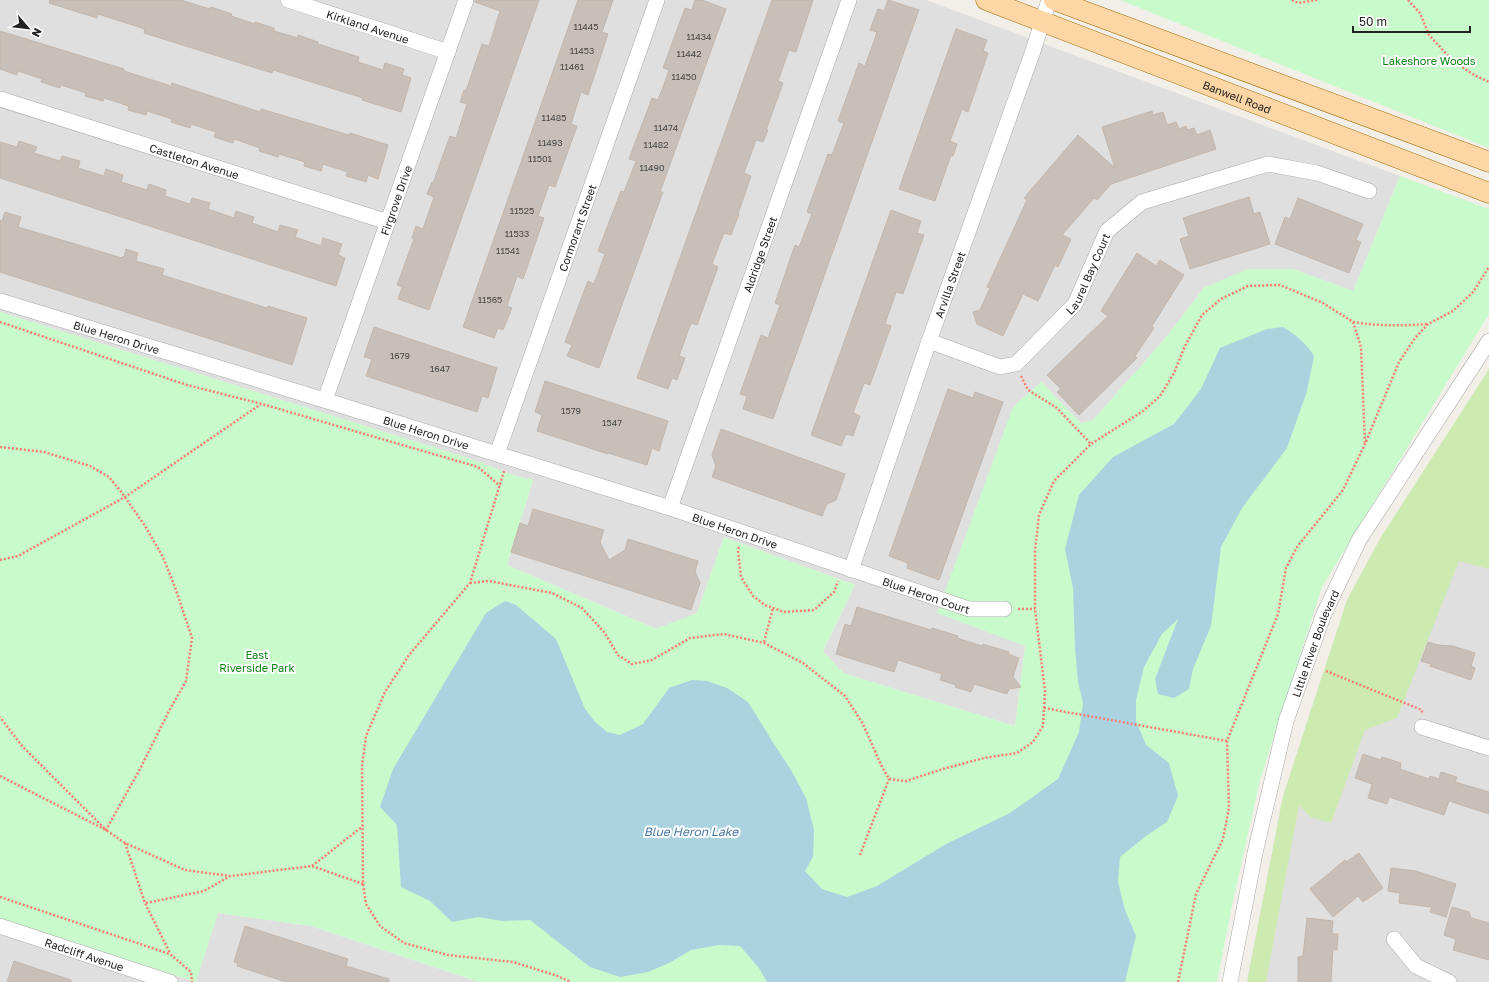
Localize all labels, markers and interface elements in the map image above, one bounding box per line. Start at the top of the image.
street label: Kirkland Avenue [325,6,411,45]
north arrow [8,8,48,48]
scale bar [1353,8,1470,34]
text: 50 m [1359,14,1387,29]
house number: 11445 [574,21,598,32]
text: N [30,26,45,40]
house number: 11434 [687,31,712,42]
house number: 11453 [570,45,594,56]
house number: 11442 [677,48,701,59]
park label: Lakeshore Woods [1382,54,1476,67]
house number: 11461 [560,61,585,72]
house number: 11450 [671,71,697,82]
street label: Banwell Road [1201,77,1273,115]
house number: 11485 [542,112,566,123]
house number: 11474 [654,122,679,133]
house number: 11493 [538,137,562,148]
house number: 11482 [644,139,668,150]
street label: Castleton Avenue [148,140,241,181]
house number: 11501 [528,153,553,164]
house number: 11490 [639,162,665,173]
street label: Firgrove Drive [377,163,414,237]
street label: Cormorant Street [555,182,598,273]
house number: 11525 [510,205,534,216]
street label: Aldridge Street [740,214,779,294]
house number: 11533 [505,228,529,239]
street label: Laurel Bay Court [1063,231,1112,316]
house number: 11541 [496,245,521,256]
street label: Arvilla Street [931,249,967,319]
house number: 11565 [478,294,502,305]
street label: Blue Heron Drive [72,317,161,356]
house number: 1679 [390,350,410,361]
house number: 1647 [430,363,450,374]
house number: 1579 [561,405,581,416]
street label: Blue Heron Drive [382,413,471,451]
house number: 1547 [602,417,622,428]
street label: Blue Heron Drive [691,510,779,550]
street label: Blue Heron Court [881,574,972,615]
street label: Little River Boulevard [1289,587,1341,698]
park label: East Riverside Park [219,648,295,674]
water label: Blue Heron Lake [644,824,739,839]
street label: Radcliff Avenue [43,935,126,973]

